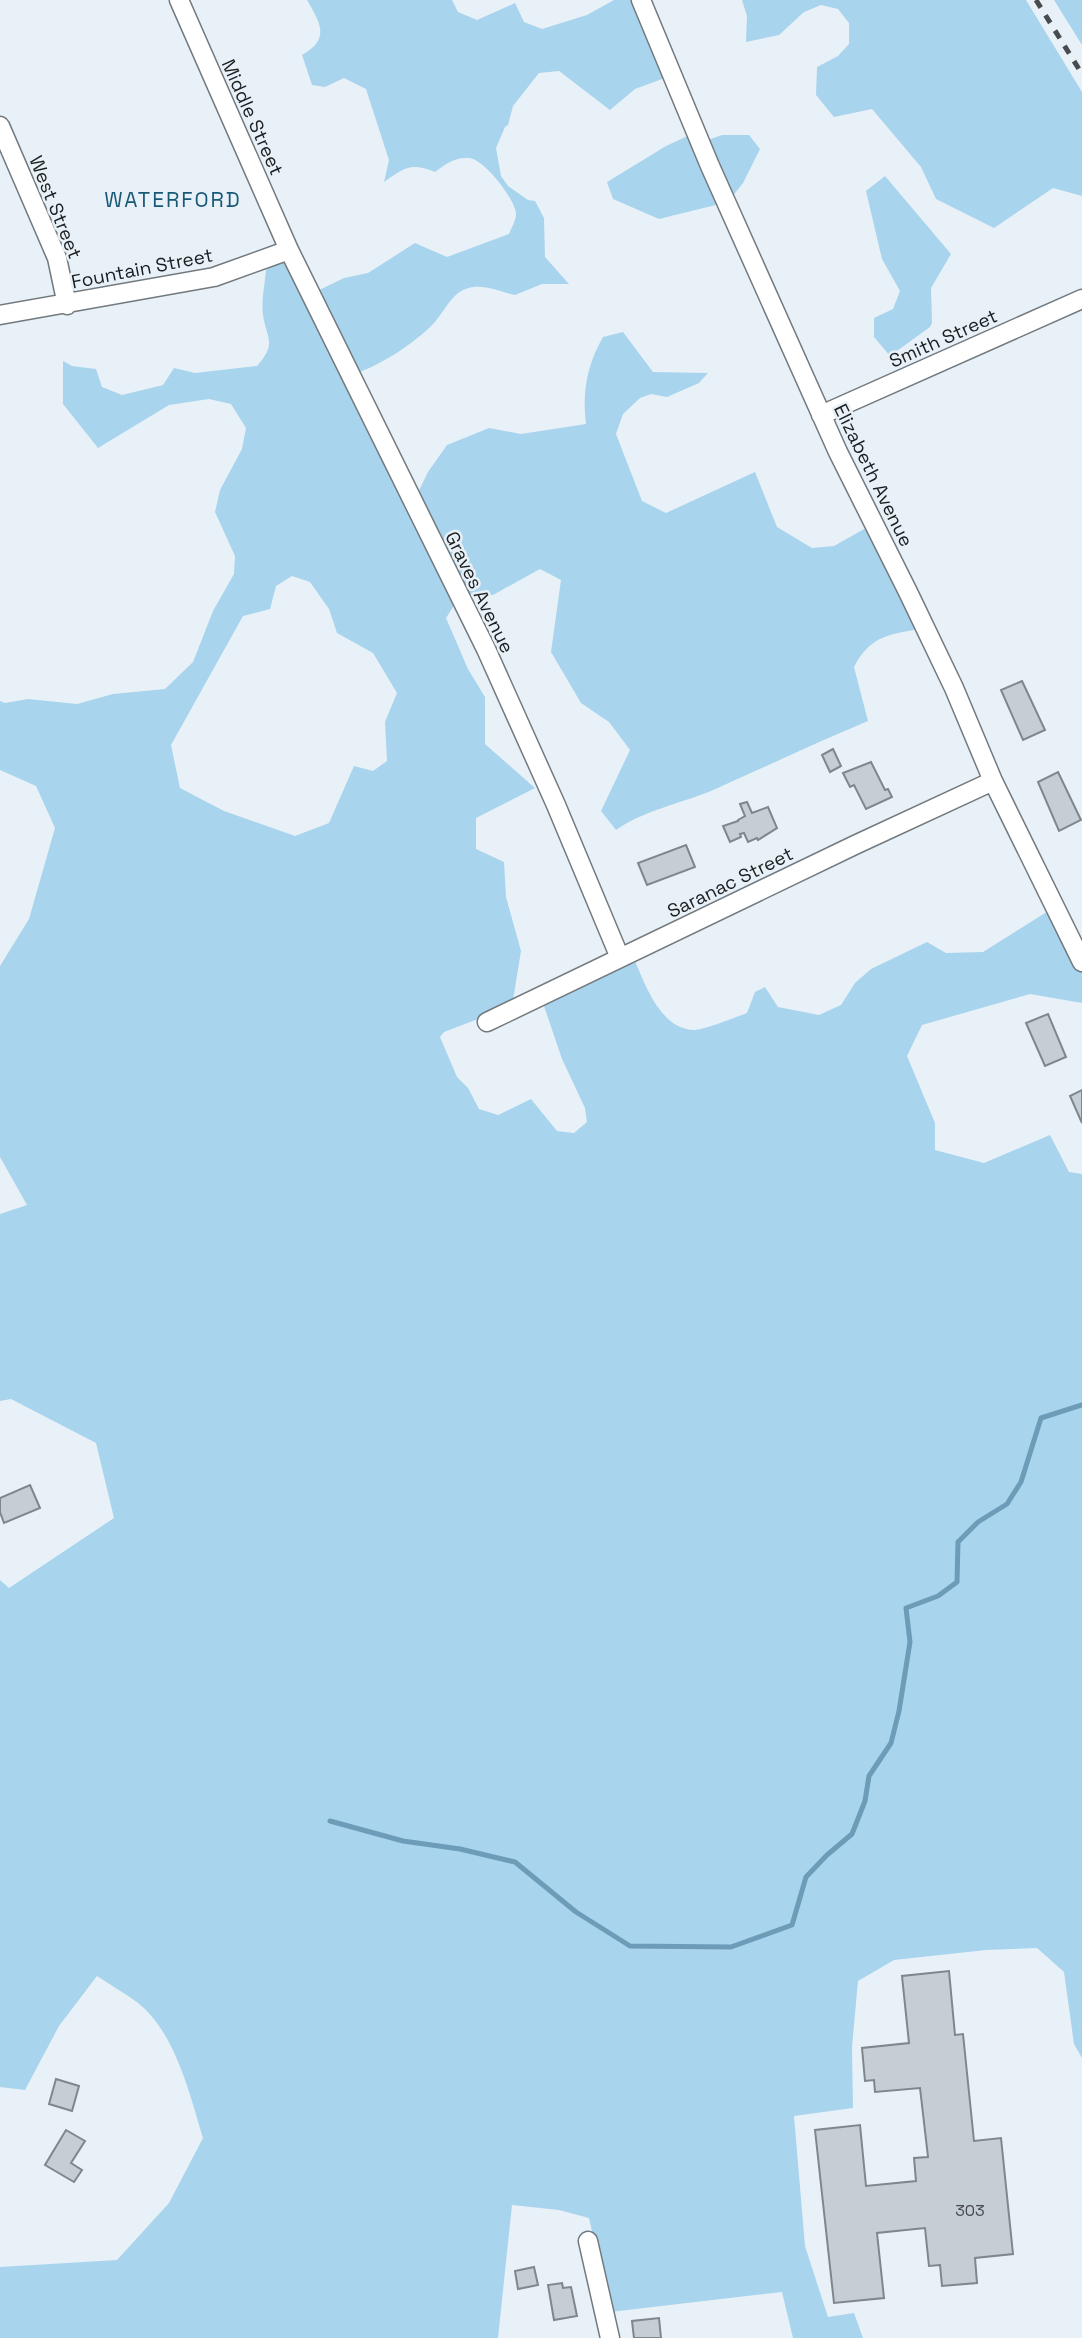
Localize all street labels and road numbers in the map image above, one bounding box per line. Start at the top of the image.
street label: Middle Street [216,55,289,179]
street label: West Street [24,152,88,262]
street label: Fountain Street [69,243,215,294]
street label: Smith Street [885,303,1001,373]
street label: Elizabeth Avenue [828,400,919,551]
street label: Graves Avenue [439,527,520,657]
street label: Saranac Street [663,841,797,924]

